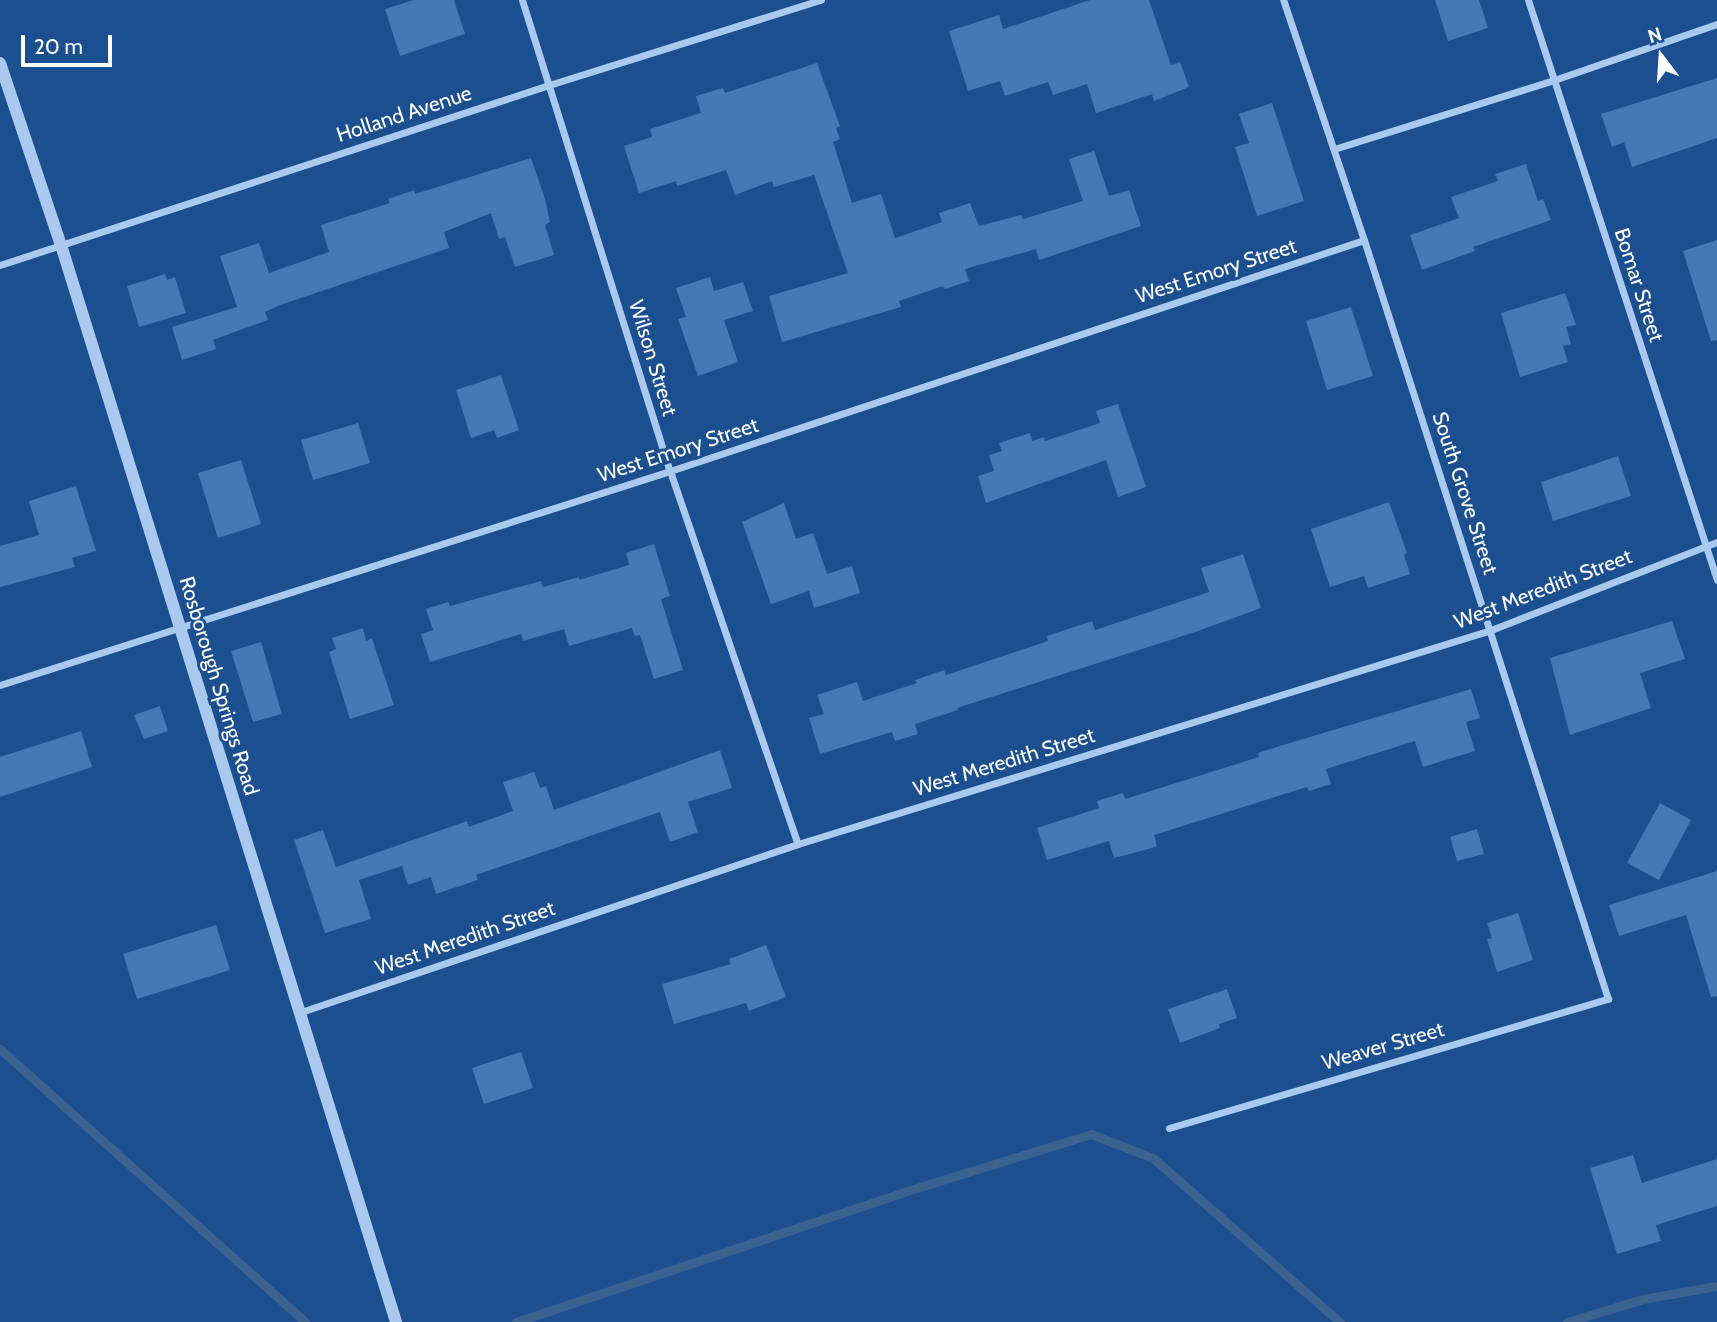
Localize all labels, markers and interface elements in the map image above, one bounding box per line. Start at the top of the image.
scale bar [24,21,116,65]
north arrow [1626,21,1696,91]
text: N [1645,22,1665,48]
text: 20 m [34,34,83,59]
street label: Holland Avenue [333,80,475,148]
street label: Bomar Street [1609,225,1669,345]
street label: West Emory Street [1132,233,1300,309]
street label: Wilson Street [623,297,683,419]
street label: South Grove Street [1427,409,1503,577]
street label: West Emory Street [594,412,762,488]
street label: West Meredith Street [1451,544,1635,634]
street label: Rosborough Springs Road [174,574,264,798]
street label: West Meredith Street [910,722,1098,802]
street label: West Meredith Street [372,895,558,981]
street label: Weaver Street [1319,1017,1447,1075]

